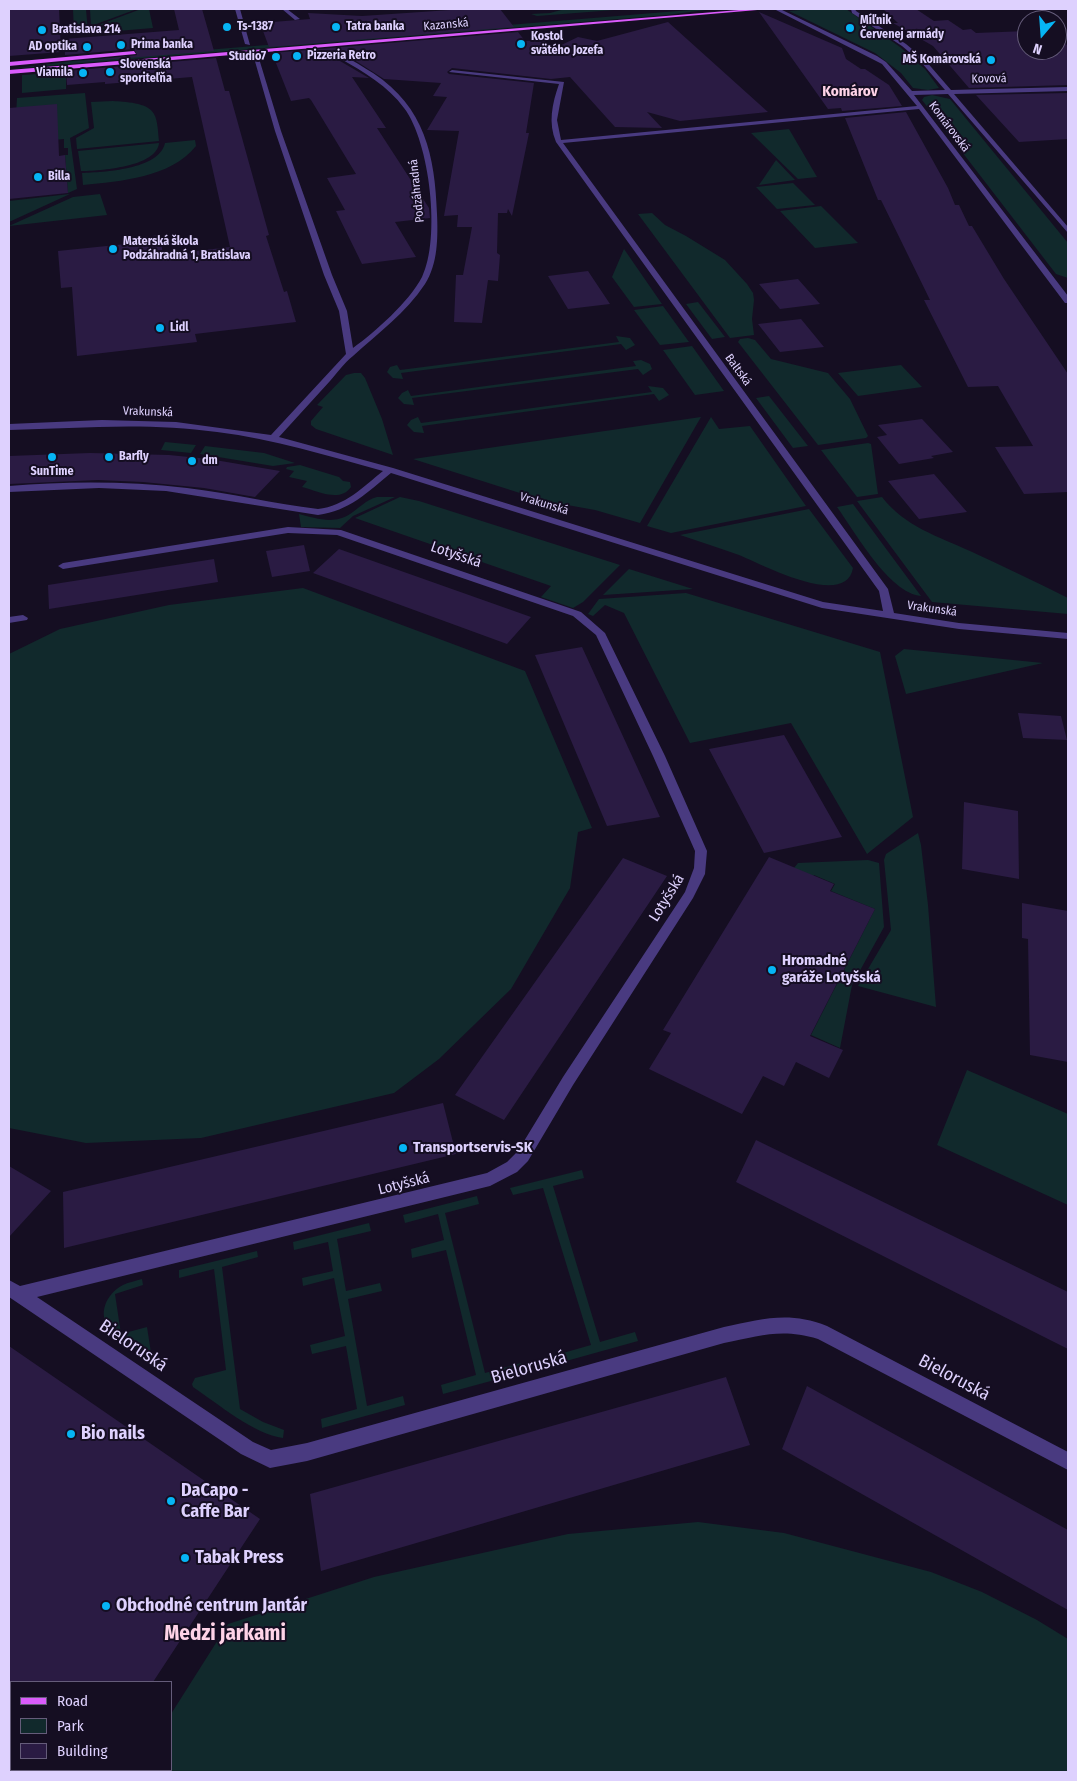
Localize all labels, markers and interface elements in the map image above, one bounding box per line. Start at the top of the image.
north arrow [1017,10,1067,60]
place label: Míľnik Červenej armády [860,14,944,42]
street label: Kazanská [423,16,469,34]
place label: Ts-1387 [237,20,273,34]
place label: Tatra banka [346,20,405,34]
marker: Ts-1387 [221,21,233,33]
marker: Tatra banka [330,21,342,33]
marker: Míľnik Červenej armády [844,22,856,34]
place label: Bratislava 214 [52,23,121,37]
marker: Bratislava 214 [36,24,48,36]
place label: Kostol svätého Jozefa [531,30,603,58]
place label: Prima banka [131,38,193,52]
marker: Kostol svätého Jozefa [515,38,527,50]
marker: Prima banka [115,39,127,51]
text: N [1031,39,1044,58]
place label: AD optika [29,40,77,54]
marker: AD optika [81,41,93,53]
place label: Pizzeria Retro [307,49,376,63]
place label: Studio7 [229,50,266,64]
marker: Pizzeria Retro [291,50,303,62]
marker: Studio7 [270,51,282,63]
place label: MŠ Komárovská [902,53,981,67]
marker: MŠ Komárovská [985,54,997,66]
place label: Slovenská sporiteľňa [120,58,172,86]
place label: Viamila [36,66,73,80]
marker: Slovenská sporiteľňa [104,66,116,78]
marker: Viamila [77,67,89,79]
street label: Kovová [971,71,1007,87]
district label: Komárov [822,83,878,101]
street label: Komárovská [925,99,973,155]
street label: Podzáhradná [407,159,427,223]
place label: Billa [48,170,70,184]
marker: Billa [32,171,44,183]
place label: Materská škola Podzáhradná 1, Bratislava [123,235,251,263]
marker: Materská škola Podzáhradná 1, Bratislava [107,243,119,255]
place label: Lidl [170,321,189,335]
marker: Lidl [154,322,166,334]
street label: Baltská [722,351,754,389]
street label: Vrakunská [123,404,173,420]
place label: Barfly [119,450,149,464]
marker: SunTime [46,451,58,463]
marker: Barfly [103,451,115,463]
place label: dm [202,454,218,468]
marker: dm [186,455,198,467]
place label: SunTime [31,465,73,479]
street label: Vrakunská [518,490,570,518]
street label: Lotyšská [428,538,484,572]
street label: Vrakunská [906,598,958,620]
street label: Lotyšská [645,871,689,925]
place label: Hromadné garáže Lotyšská [782,952,881,987]
marker: Hromadné garáže Lotyšská [766,964,778,976]
place label: Transportservis-SK [413,1139,532,1157]
marker: Transportservis-SK [397,1142,409,1154]
street label: Lotyšská [376,1169,432,1199]
street label: Bieloruská [95,1315,171,1377]
street label: Bieloruská [489,1347,569,1389]
street label: Bieloruská [915,1350,993,1406]
place label: Bio nails [81,1423,145,1445]
marker: Bio nails [65,1428,77,1440]
place label: DaCapo - Caffe Bar [181,1480,249,1522]
marker: DaCapo - Caffe Bar [165,1495,177,1507]
place label: Tabak Press [195,1547,284,1569]
marker: Tabak Press [179,1552,191,1564]
place label: Obchodné centrum Jantár [116,1595,307,1617]
marker: Obchodné centrum Jantár [100,1600,112,1612]
district label: Medzi jarkami [164,1621,286,1647]
legend [10,1681,172,1771]
text: Road [57,1692,88,1710]
text: Park [57,1717,84,1735]
text: Building [57,1742,108,1760]

